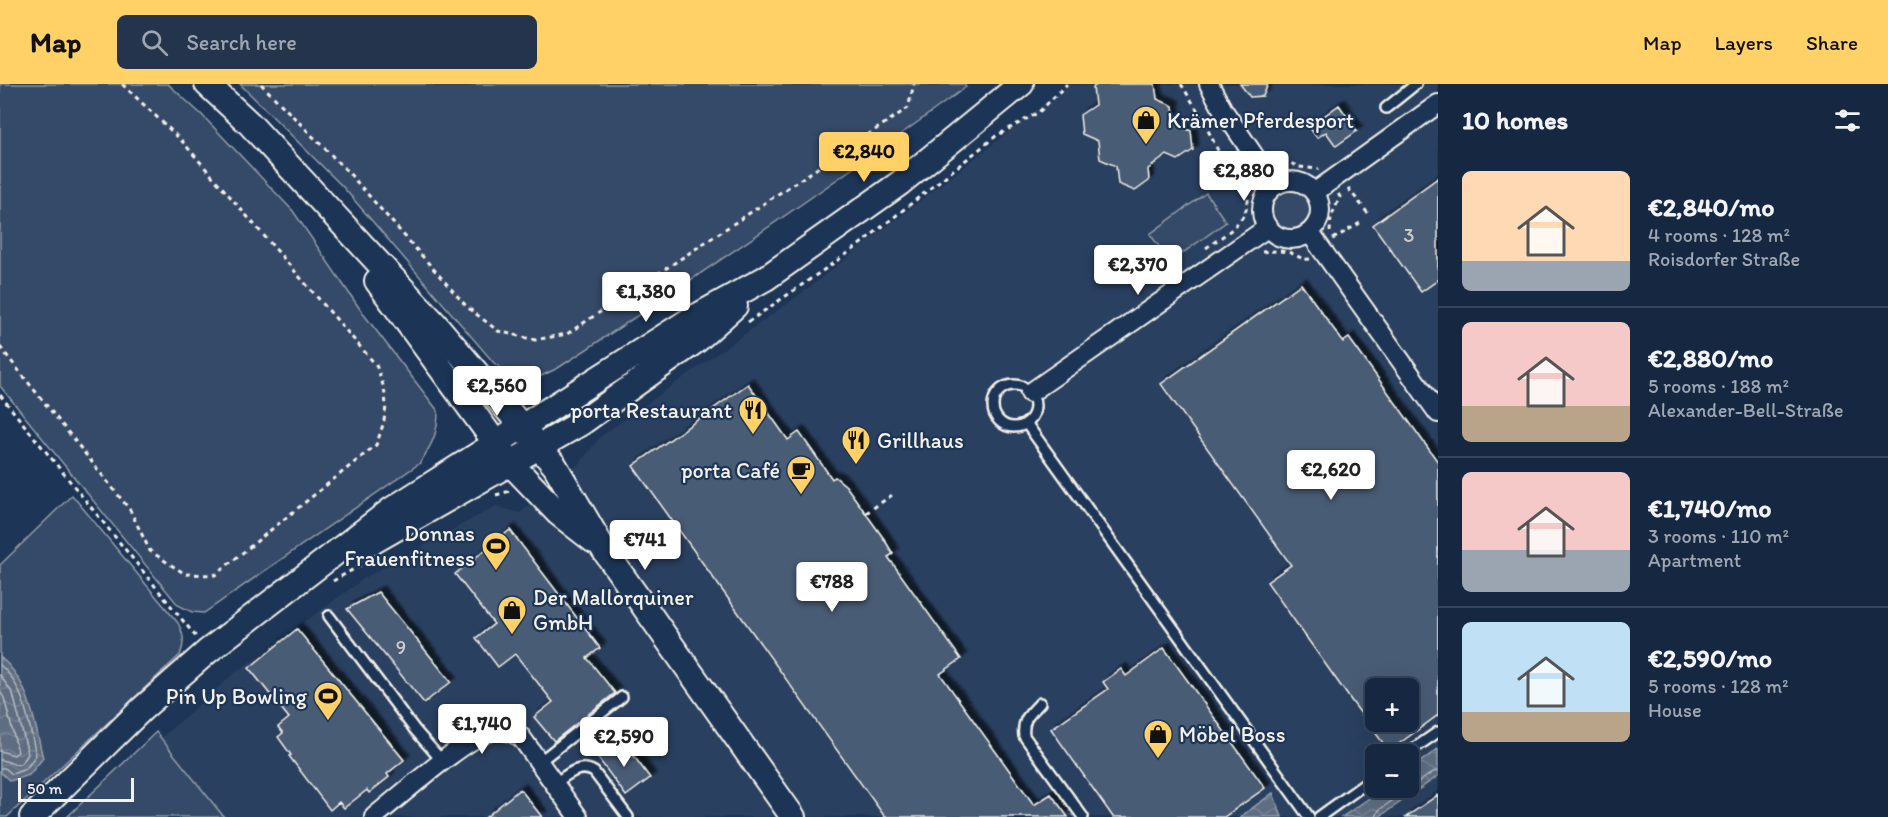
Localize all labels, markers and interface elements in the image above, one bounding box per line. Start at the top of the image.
search box [117,15,537,69]
text: Map [30,25,81,59]
icon: search [138,26,171,59]
text: Search here [186,29,297,56]
text: Map [1643,30,1682,55]
text: Layers [1715,30,1773,55]
text: Share [1806,30,1858,55]
shop icon: Krämer Pferdesport [1130,104,1162,146]
text: 10 homes [1462,104,1568,136]
icon: filters [1831,104,1864,137]
place label: Krämer Pferdesport [1167,107,1354,134]
pin: €2,840 [815,132,913,183]
text: €2,840 [833,139,895,163]
pin: €2,880 [1195,151,1293,202]
text: €2,880 [1214,158,1274,182]
text: €2,840/mo [1648,191,1775,223]
icon: home [1510,195,1582,267]
house number: 3 [1404,223,1415,247]
text: 4 rooms · 128 m² [1648,223,1790,247]
pin: €2,370 [1089,245,1187,296]
text: Roisdorfer Straße [1648,247,1800,271]
text: €2,370 [1108,252,1168,276]
pin: €1,380 [597,272,695,323]
text: €1,380 [616,279,676,303]
text: €2,880/mo [1648,342,1773,374]
icon: home [1510,346,1582,418]
pin: €2,560 [448,366,546,417]
text: €2,560 [467,373,527,397]
text: 5 rooms · 188 m² [1648,374,1789,398]
restaurant icon: porta Restaurant [737,394,769,436]
place label: porta Restaurant [571,397,732,424]
text: Alexander-Bell-Straße [1648,398,1844,422]
restaurant icon: Grillhaus [840,424,872,466]
place label: Grillhaus [877,427,964,454]
pin: €2,620 [1282,450,1380,501]
cafe icon: porta Café [785,454,817,496]
place label: porta Café [681,457,780,484]
text: €2,620 [1301,457,1361,481]
text: €1,740/mo [1648,492,1772,524]
icon: home [1510,496,1582,568]
place label: Donnas Frauenfitness [345,520,475,572]
pin: €741 [609,520,681,571]
text: 3 rooms · 110 m² [1648,524,1789,548]
text: €741 [624,527,666,551]
sports icon: Donnas Frauenfitness [480,530,512,572]
text: Apartment [1648,548,1741,572]
pin: €788 [796,562,868,613]
text: €788 [810,569,854,593]
place label: Der Mallorquiner GmbH [533,584,694,636]
shop icon: Der Mallorquiner GmbH [496,594,528,636]
house number: 9 [396,635,406,659]
text: €2,590/mo [1648,642,1772,674]
icon: home [1510,646,1582,718]
text: 5 rooms · 128 m² [1648,674,1789,698]
map controls [1365,678,1419,798]
button: + [1365,678,1419,732]
sports icon: Pin Up Bowling [312,680,344,722]
place label: Pin Up Bowling [166,683,308,710]
text: House [1648,698,1702,722]
pin: €1,740 [433,704,531,755]
text: €1,740 [452,711,512,735]
pin: €2,590 [575,717,673,768]
shop icon: Möbel Boss [1142,718,1174,760]
place label: Möbel Boss [1179,721,1285,748]
text: €2,590 [594,724,654,748]
button: − [1365,744,1419,798]
scale bar [18,775,134,802]
text: 50 m [27,779,62,798]

